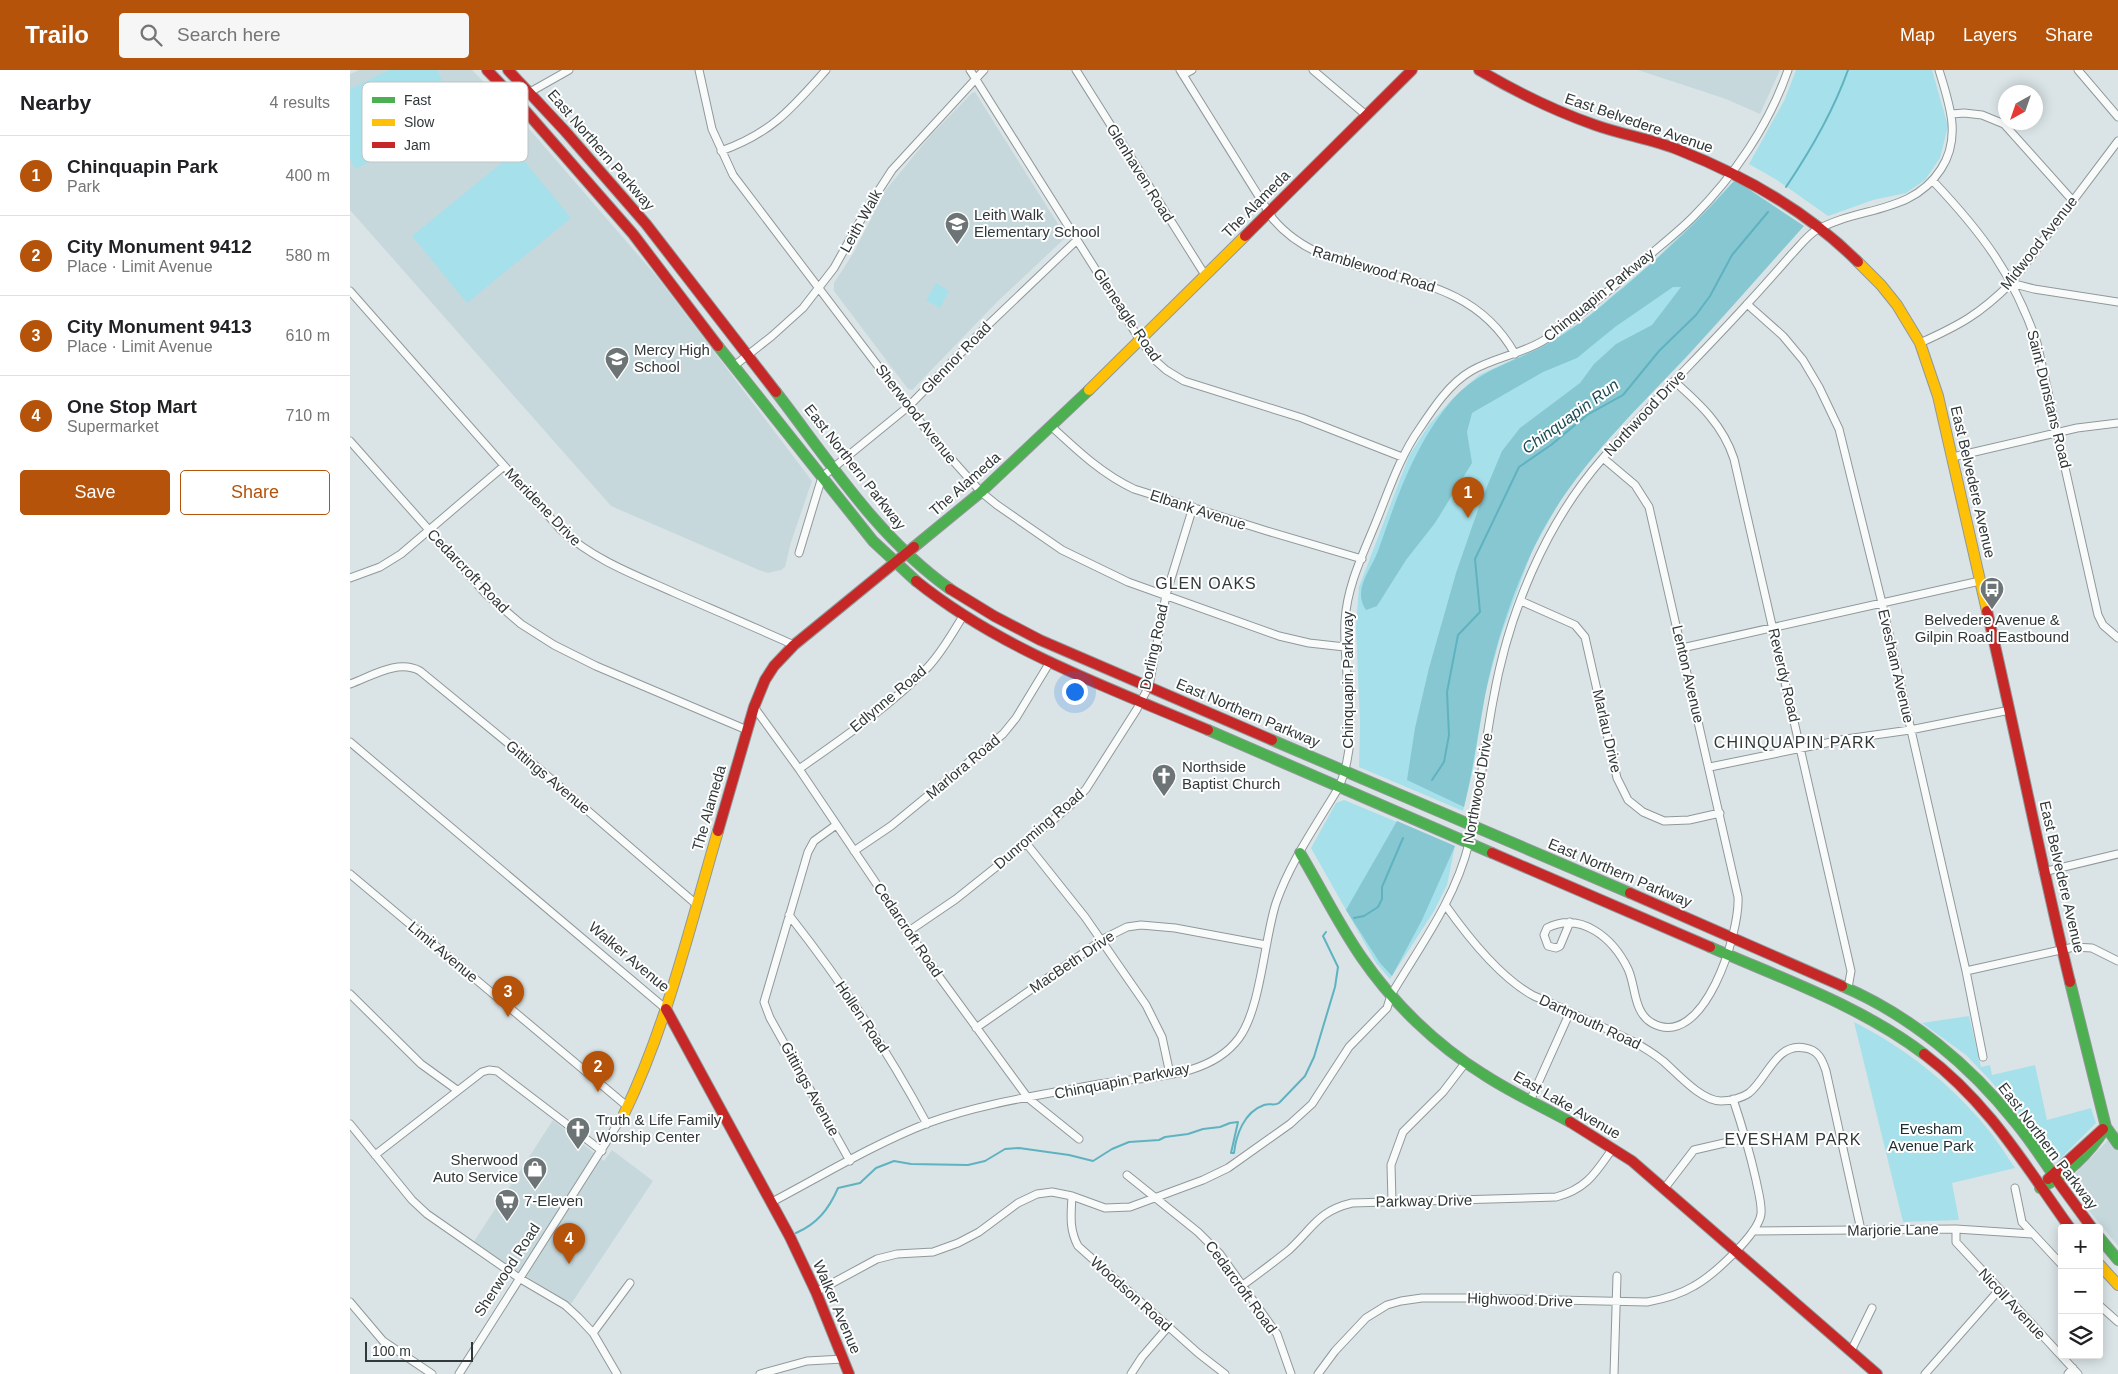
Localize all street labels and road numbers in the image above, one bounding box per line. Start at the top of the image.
street label: East Northern Parkway [544,86,659,214]
street label: East Belvedere Avenue [1563,89,1716,156]
street label: Glenhaven Road [1103,120,1177,225]
street label: The Alameda [1218,166,1293,241]
street label: Leith Walk [836,186,885,255]
street label: Midwood Avenue [1997,193,2080,293]
street label: Ramblewood Road [1311,242,1438,295]
street label: Chinquapin Parkway [1540,244,1658,345]
street label: Gleneagle Road [1090,265,1165,364]
street label: Glennor Road [917,318,994,397]
street label: Saint Dunstans Road [2024,328,2075,470]
street label: Sherwood Avenue [872,361,960,467]
street label: Northwood Drive [1600,366,1689,459]
street label: East Northern Parkway [801,401,910,533]
street label: East Belvedere Avenue [1948,404,1999,560]
street label: The Alameda [926,448,1004,519]
street label: Meridene Drive [502,464,585,549]
street label: Elbank Avenue [1148,486,1248,533]
street label: Cedarcroft Road [424,525,513,616]
street label: Dorling Road [1136,602,1171,691]
street label: Evesham Avenue [1875,607,1918,725]
street label: Chinquapin Parkway [1339,611,1356,749]
street label: Lenton Avenue [1669,623,1708,724]
street label: Reverdy Road [1765,626,1804,724]
street label: Edlynne Road [846,662,929,735]
street label: East Northern Parkway [1174,675,1323,751]
street label: Marlau Drive [1590,688,1625,774]
street label: Marlora Road [922,731,1003,802]
street label: Northwood Drive [1459,731,1496,844]
street label: Gittings Avenue [503,736,594,817]
street label: The Alameda [688,762,729,853]
street label: Dunroming Road [990,785,1087,872]
street label: East Belvedere Avenue [2037,799,2088,955]
street label: East Northern Parkway [1546,835,1695,911]
street label: Cedarcroft Road [871,879,946,980]
street label: Limit Avenue [405,918,482,986]
street label: Walker Avenue [586,918,673,995]
street label: MacBeth Drive [1026,927,1117,996]
street label: Hollen Road [832,978,893,1056]
street label: Dartmouth Road [1537,991,1644,1053]
street label: Gittings Avenue [778,1039,843,1139]
street label: Chinquapin Parkway [1053,1059,1192,1102]
street label: East Lake Avenue [1511,1067,1624,1142]
street label: East Northern Parkway [1995,1079,2102,1213]
street label: Parkway Drive [1376,1191,1472,1210]
street label: Sherwood Road [470,1220,543,1319]
street label: Marjorie Lane [1847,1220,1939,1239]
street label: Cedarcroft Road [1202,1237,1281,1336]
street label: Woodson Road [1087,1253,1175,1334]
street label: Walker Avenue [810,1257,865,1356]
street label: Nicoll Avenue [1975,1265,2049,1343]
street label: Highwood Drive [1467,1289,1573,1310]

